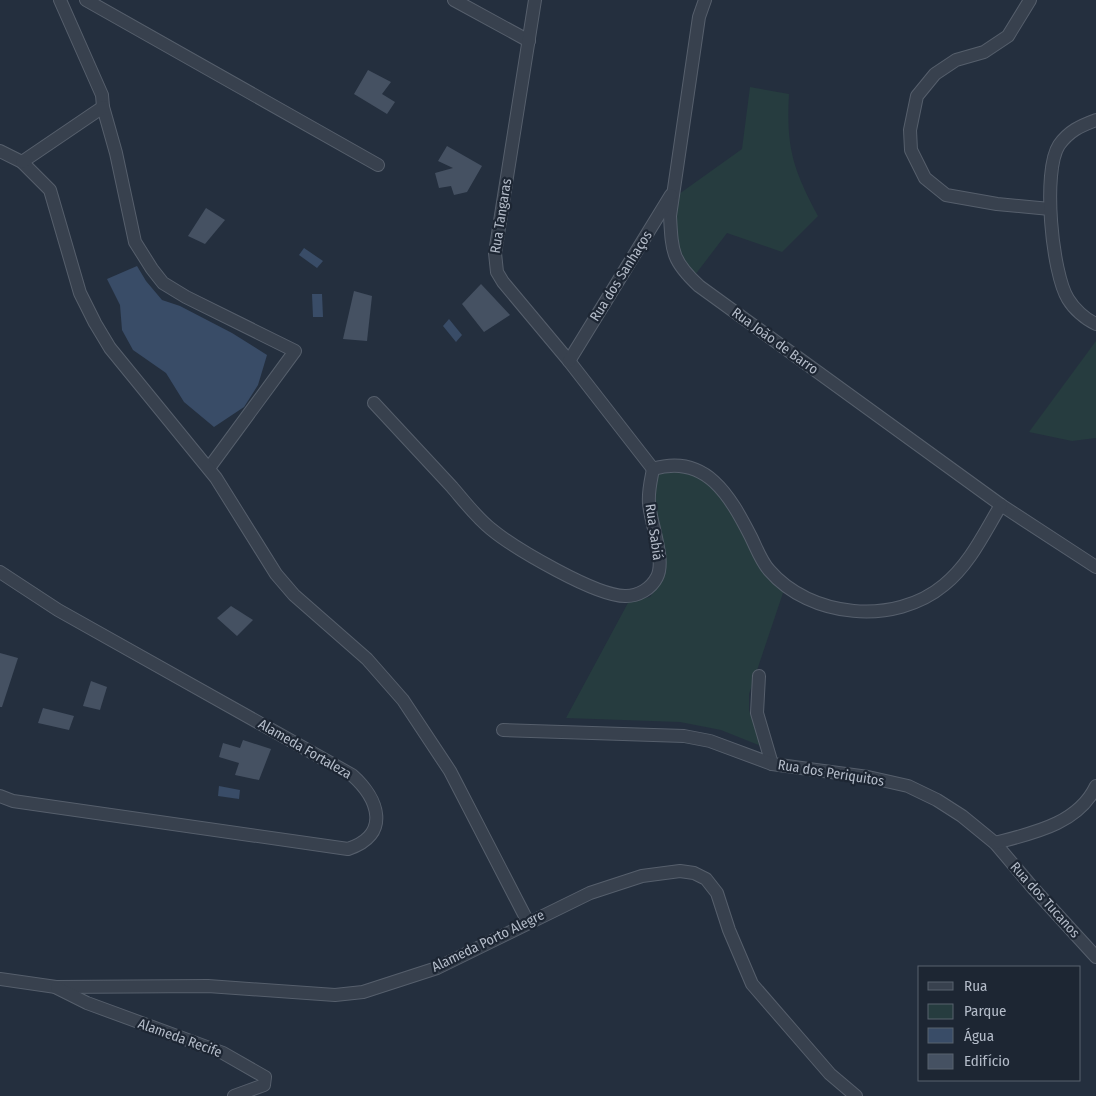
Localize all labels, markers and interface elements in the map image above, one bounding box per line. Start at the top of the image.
street label: Rua Tangaras [487,177,515,255]
street label: Rua dos Sanhaços [586,227,656,324]
street label: Rua João de Barro [728,304,822,378]
street label: Rua Sabiá [642,503,666,561]
street label: Alameda Fortaleza [255,715,355,783]
street label: Rua dos Periquitos [777,756,885,790]
street label: Rua dos Tucanos [1007,859,1083,941]
street label: Alameda Porto Alegre [429,906,547,976]
legend [918,966,1081,1081]
text: Rua [964,977,987,995]
text: Parque [964,1002,1007,1020]
street label: Alameda Recife [136,1015,224,1061]
text: Água [964,1027,994,1045]
text: Edifício [964,1052,1010,1070]

